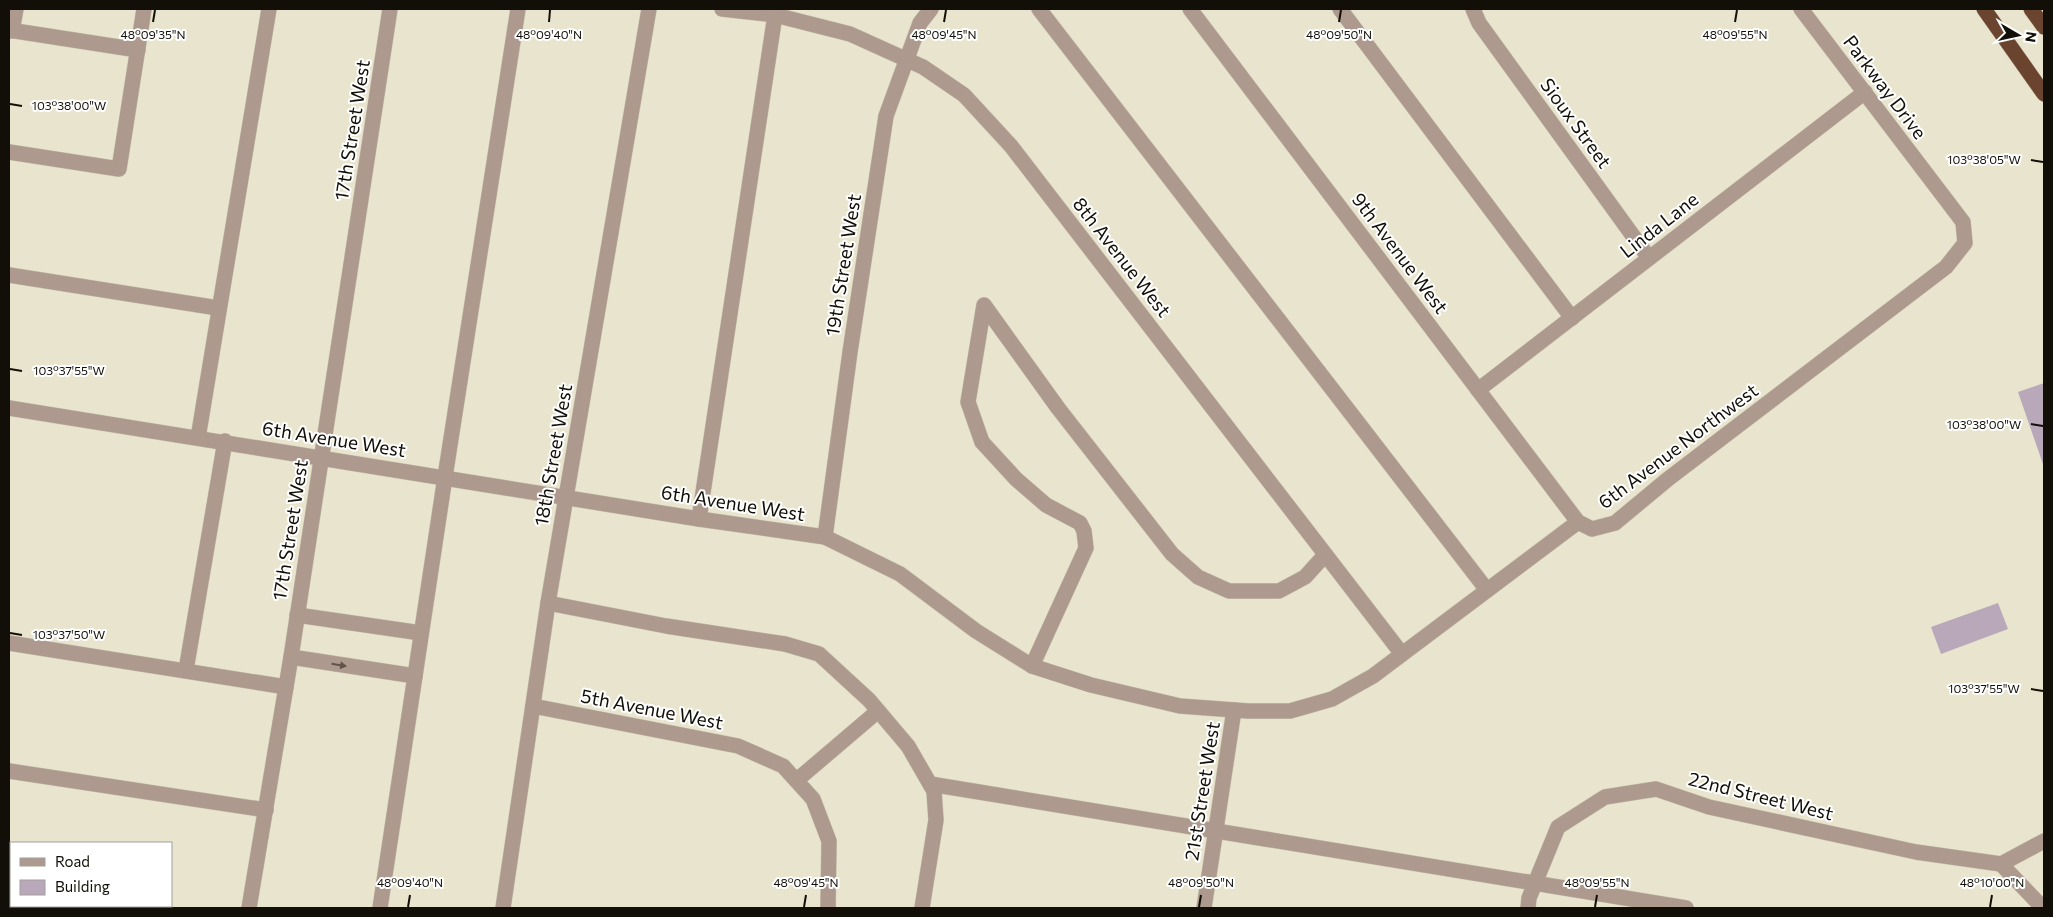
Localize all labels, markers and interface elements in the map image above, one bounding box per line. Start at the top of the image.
north arrow [1993,10,2043,60]
text: 48°09'35"N [121,27,185,41]
text: 48°09'40"N [516,27,582,41]
text: 48°09'45"N [911,27,977,41]
text: 48°09'50"N [1306,27,1372,41]
text: 48°09'55"N [1703,27,1767,41]
street label: Parkway Drive [1839,30,1932,143]
text: N [2022,31,2041,44]
street label: 17th Street West [329,58,374,202]
street label: Sioux Street [1536,73,1617,172]
text: 103°38'00"W [32,98,106,112]
text: 103°38'05"W [1947,152,2021,166]
street label: Linda Lane [1615,187,1702,262]
street label: 9th Avenue West [1347,188,1453,318]
street label: 19th Street West [820,192,865,338]
street label: 8th Avenue West [1069,192,1176,321]
text: 103°37'55"W [33,363,105,377]
street label: 6th Avenue Northwest [1593,378,1762,513]
street label: 18th Street West [529,382,576,528]
street label: 6th Avenue West [261,416,408,461]
text: 103°38'00"W [1947,417,2021,431]
street label: 17th Street West [267,458,312,602]
street label: 6th Avenue West [660,480,807,525]
text: 103°37'50"W [33,627,105,641]
one-way arrow [331,661,347,669]
text: 103°37'55"W [1948,681,2020,695]
street label: 5th Avenue West [579,683,725,734]
street label: 21st Street West [1179,720,1224,862]
street label: 22nd Street West [1686,766,1836,825]
legend [10,842,172,907]
text: Road [55,852,90,870]
text: 48°09'40"N [377,875,443,889]
text: 48°09'45"N [773,875,839,889]
text: 48°09'50"N [1168,875,1234,889]
text: 48°09'55"N [1565,875,1629,889]
text: 48°10'00"N [1960,875,2024,889]
text: Building [55,877,110,895]

